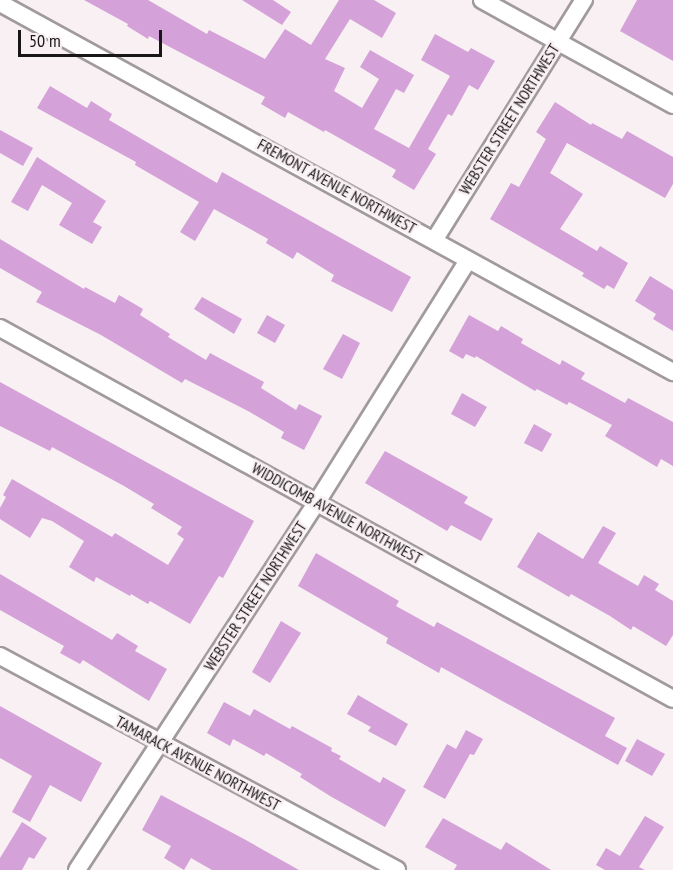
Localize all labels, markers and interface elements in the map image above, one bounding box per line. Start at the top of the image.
scale bar [21,18,165,56]
text: 50 m [29,29,61,52]
street label: WEBSTER STREET NORTHWEST [455,40,563,198]
street label: FREMONT AVENUE NORTHWEST [254,134,420,238]
street label: WIDDICOMB AVENUE NORTHWEST [248,458,426,568]
street label: WEBSTER STREET NORTHWEST [199,518,311,674]
street label: TAMARACK AVENUE NORTHWEST [112,711,284,815]

